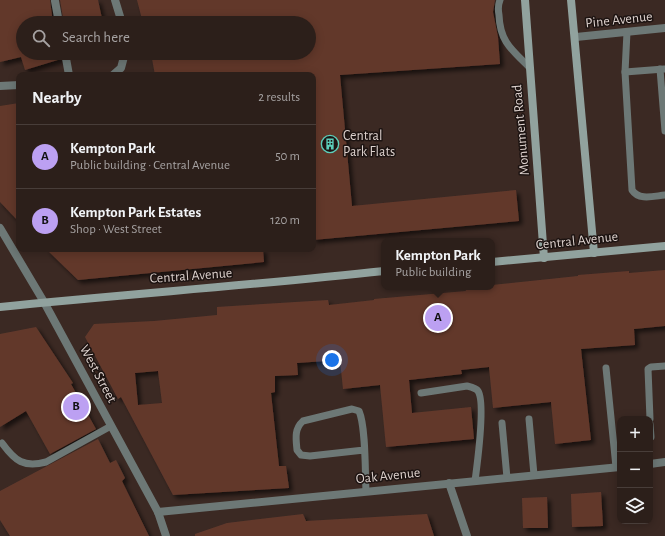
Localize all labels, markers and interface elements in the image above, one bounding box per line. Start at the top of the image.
street label: Pine Avenue [585,10,653,30]
search box [16,16,316,60]
icon: search [30,27,52,49]
text: Search here [62,30,130,45]
street label: Monument Road [510,84,532,176]
text: Nearby [32,89,82,106]
text: 2 results [258,91,300,104]
place label: Central Park Flats [343,129,395,159]
building icon: Central Park Flats [320,134,340,154]
text: Kempton Park [70,141,155,156]
text: A [41,150,49,163]
text: 50 m [275,150,300,163]
text: Public building · Central Avenue [70,159,230,172]
text: Kempton Park Estates [70,205,201,220]
text: B [41,214,49,227]
text: 120 m [270,214,300,227]
text: Shop · West Street [70,223,162,236]
street label: Central Avenue [535,230,619,252]
popup [381,238,495,290]
text: Kempton Park [395,248,481,263]
street label: Central Avenue [149,266,233,286]
text: Public building [395,266,471,279]
pin: A [425,303,451,333]
street label: West Street [77,343,119,406]
your location [322,350,342,370]
pin: B [63,392,89,422]
map controls [617,416,653,524]
button: + [617,416,653,452]
button: − [617,452,653,488]
street label: Oak Avenue [355,466,421,486]
button: layers [617,488,653,524]

